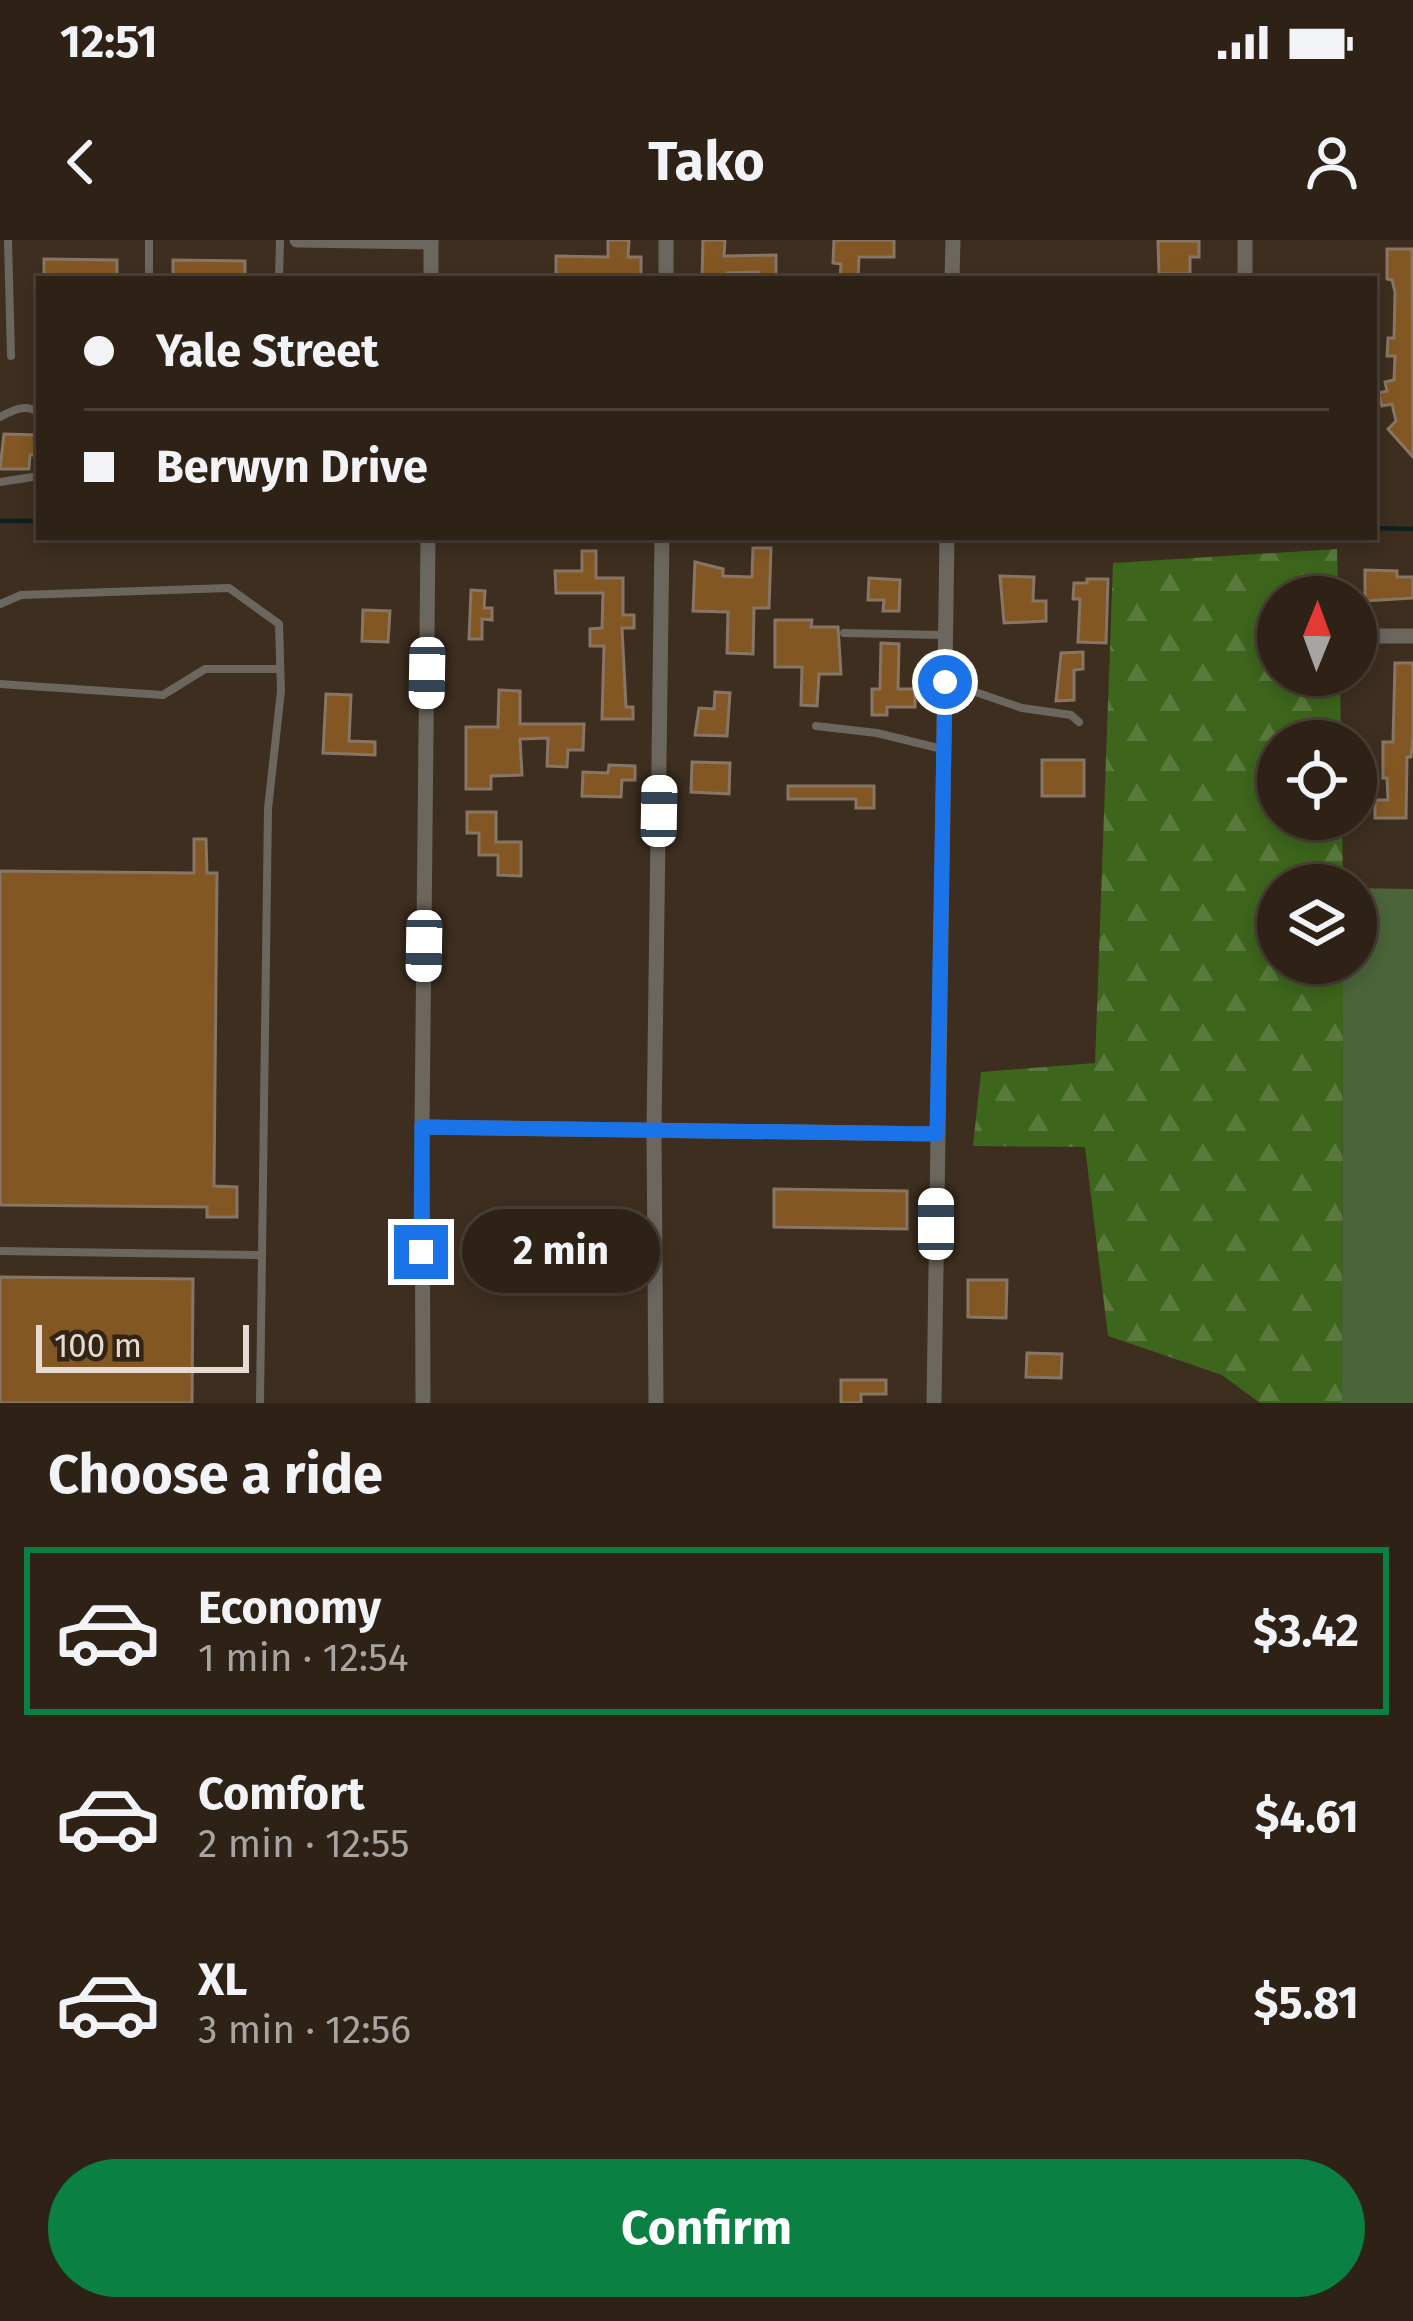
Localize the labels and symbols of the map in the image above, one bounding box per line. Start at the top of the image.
north arrow [1257,576,1377,696]
car [408,637,446,709]
route start [918,655,972,709]
car [640,775,678,847]
car [405,910,443,982]
car [918,1188,954,1260]
callout: 2 min [463,1210,661,1294]
route end [394,1225,448,1279]
scale bar [36,1319,249,1372]

